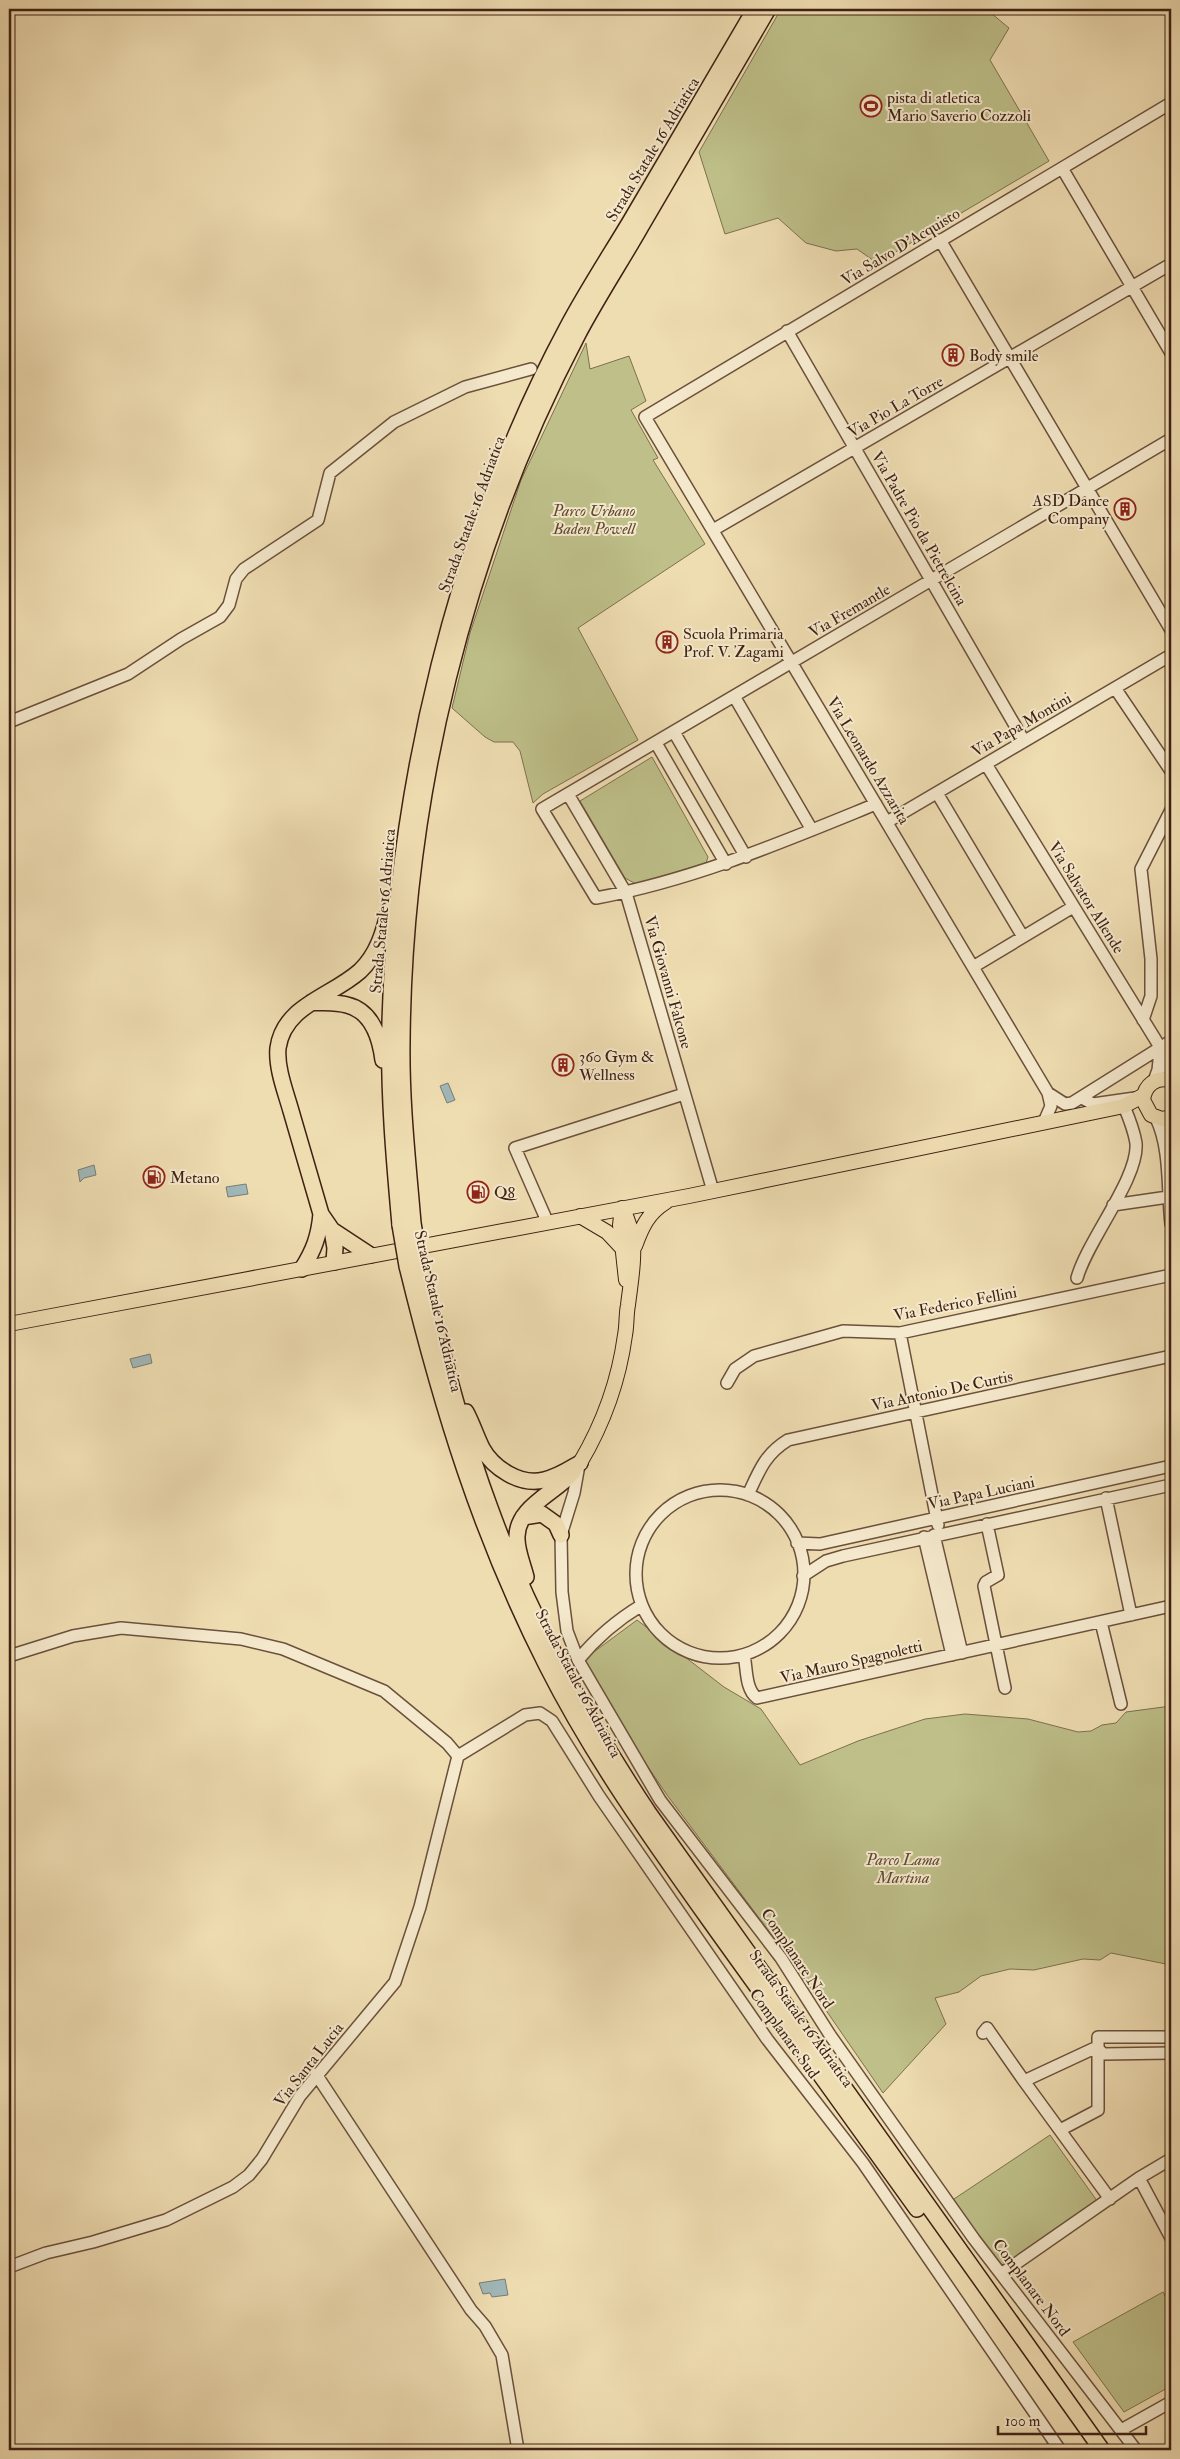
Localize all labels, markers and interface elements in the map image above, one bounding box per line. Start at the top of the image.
street label: Strada Statale 16 Adriatica [602,73,704,226]
place label: pista di atletica Mario Saverio Cozzoli [886,88,1031,126]
sports icon: pista di atletica Mario Saverio Cozzoli [859,94,883,118]
street label: Via Salvo D'Acquisto [837,203,964,290]
building icon: Body smile [941,343,965,367]
place label: Body smile [969,346,1039,366]
street label: Via Pio La Torre [844,371,947,442]
street label: Strada Statale 16 Adriatica [434,433,510,595]
street label: Via Padre Pio da Pietrelcina [867,448,972,610]
place label: ASD Dance Company [1032,491,1110,530]
building icon: ASD Dance Company [1113,497,1137,521]
park label: Parco Urbano Baden Powell [552,501,636,539]
street label: Via Fremantle [805,579,894,642]
place label: Scuola Primaria Prof. V. Zagami [683,624,784,662]
building icon: Scuola Primaria Prof. V. Zagami [655,630,679,654]
street label: Via Papa Montini [968,688,1076,762]
street label: Via Leonardo Azzarita [822,693,914,828]
street label: Strada Statale 16 Adriatica [366,827,400,994]
street label: Via Salvator Allende [1044,838,1129,957]
street label: Via Giovanni Falcone [639,913,697,1051]
place label: 360 Gym & Wellness [578,1047,654,1085]
building icon: 360 Gym & Wellness [551,1053,575,1077]
fuel station icon: Metano [142,1165,166,1189]
place label: Metano [170,1168,220,1188]
fuel station icon: Q8 [466,1180,490,1204]
place label: Q8 [494,1183,518,1203]
street label: Strada Statale 16 Adriatica [410,1228,466,1394]
street label: Via Federico Fellini [892,1282,1019,1326]
street label: Via Antonio De Curtis [870,1366,1015,1416]
street label: Via Papa Luciani [926,1472,1037,1515]
street label: Strada Statale 16 Adriatica [530,1606,626,1761]
street label: Via Mauro Spagnoletti [778,1636,924,1689]
park label: Parco Lama Martina [865,1850,940,1888]
street label: Complanare Nord [755,1905,838,2013]
street label: Strada Statale 16 Adriatica [745,1946,858,2092]
street label: Complanare Sud [744,1985,824,2083]
street label: Via Santa Lucia [270,2018,348,2111]
street label: Complanare Nord [987,2235,1074,2341]
scale bar [998,2404,1145,2436]
text: 100 m [1005,2412,1041,2431]

